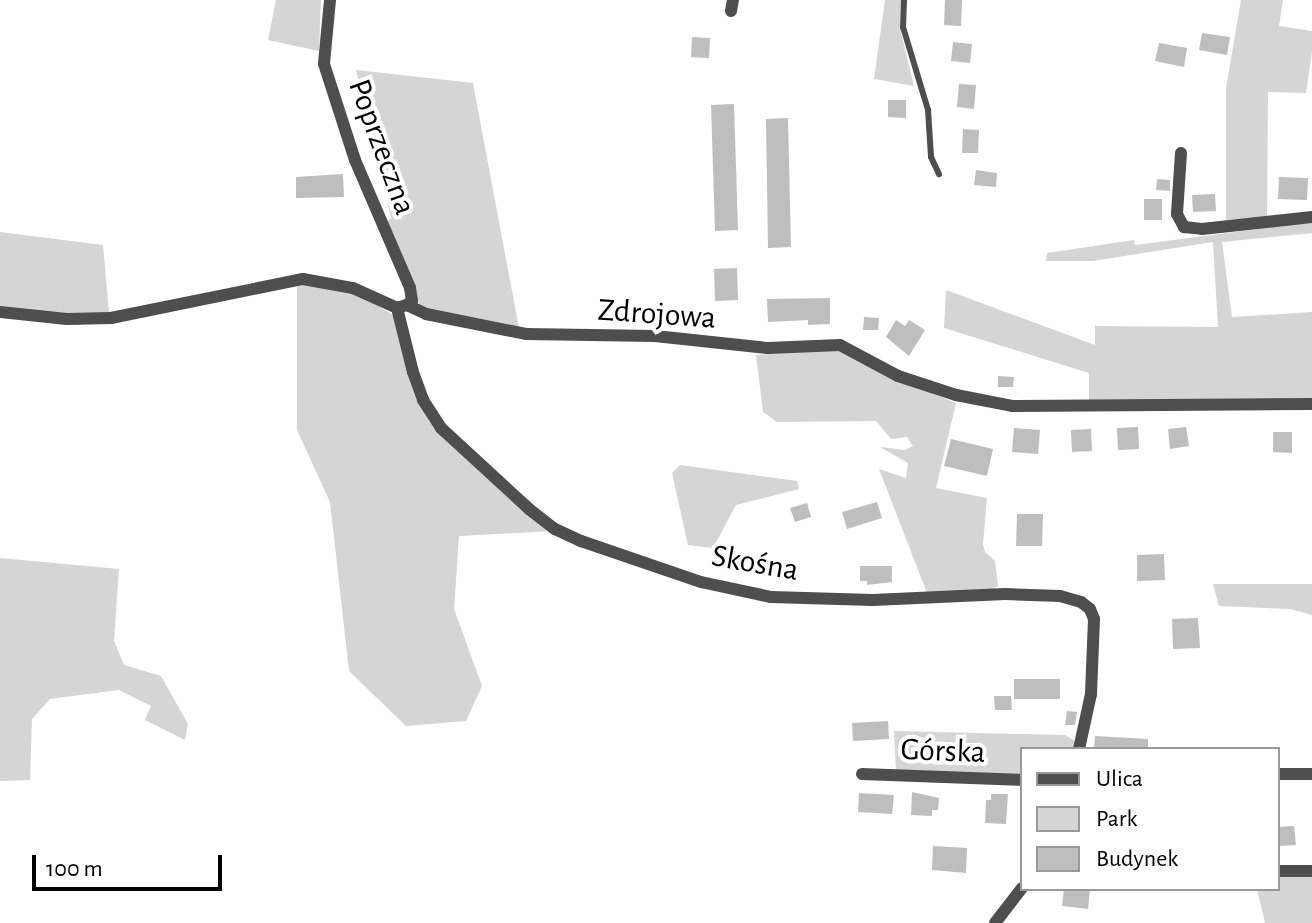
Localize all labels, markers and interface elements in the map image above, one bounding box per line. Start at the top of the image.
street label: Poprzeczna [340,74,424,220]
street label: Zdrojowa [597,291,717,337]
street label: Skośna [708,536,802,590]
street label: Górska [900,730,986,772]
legend [1020,747,1280,891]
text: Ulica [1096,767,1143,791]
text: Park [1096,807,1137,831]
scale bar [36,839,226,889]
text: Budynek [1096,847,1178,871]
text: 100 m [46,857,103,881]

